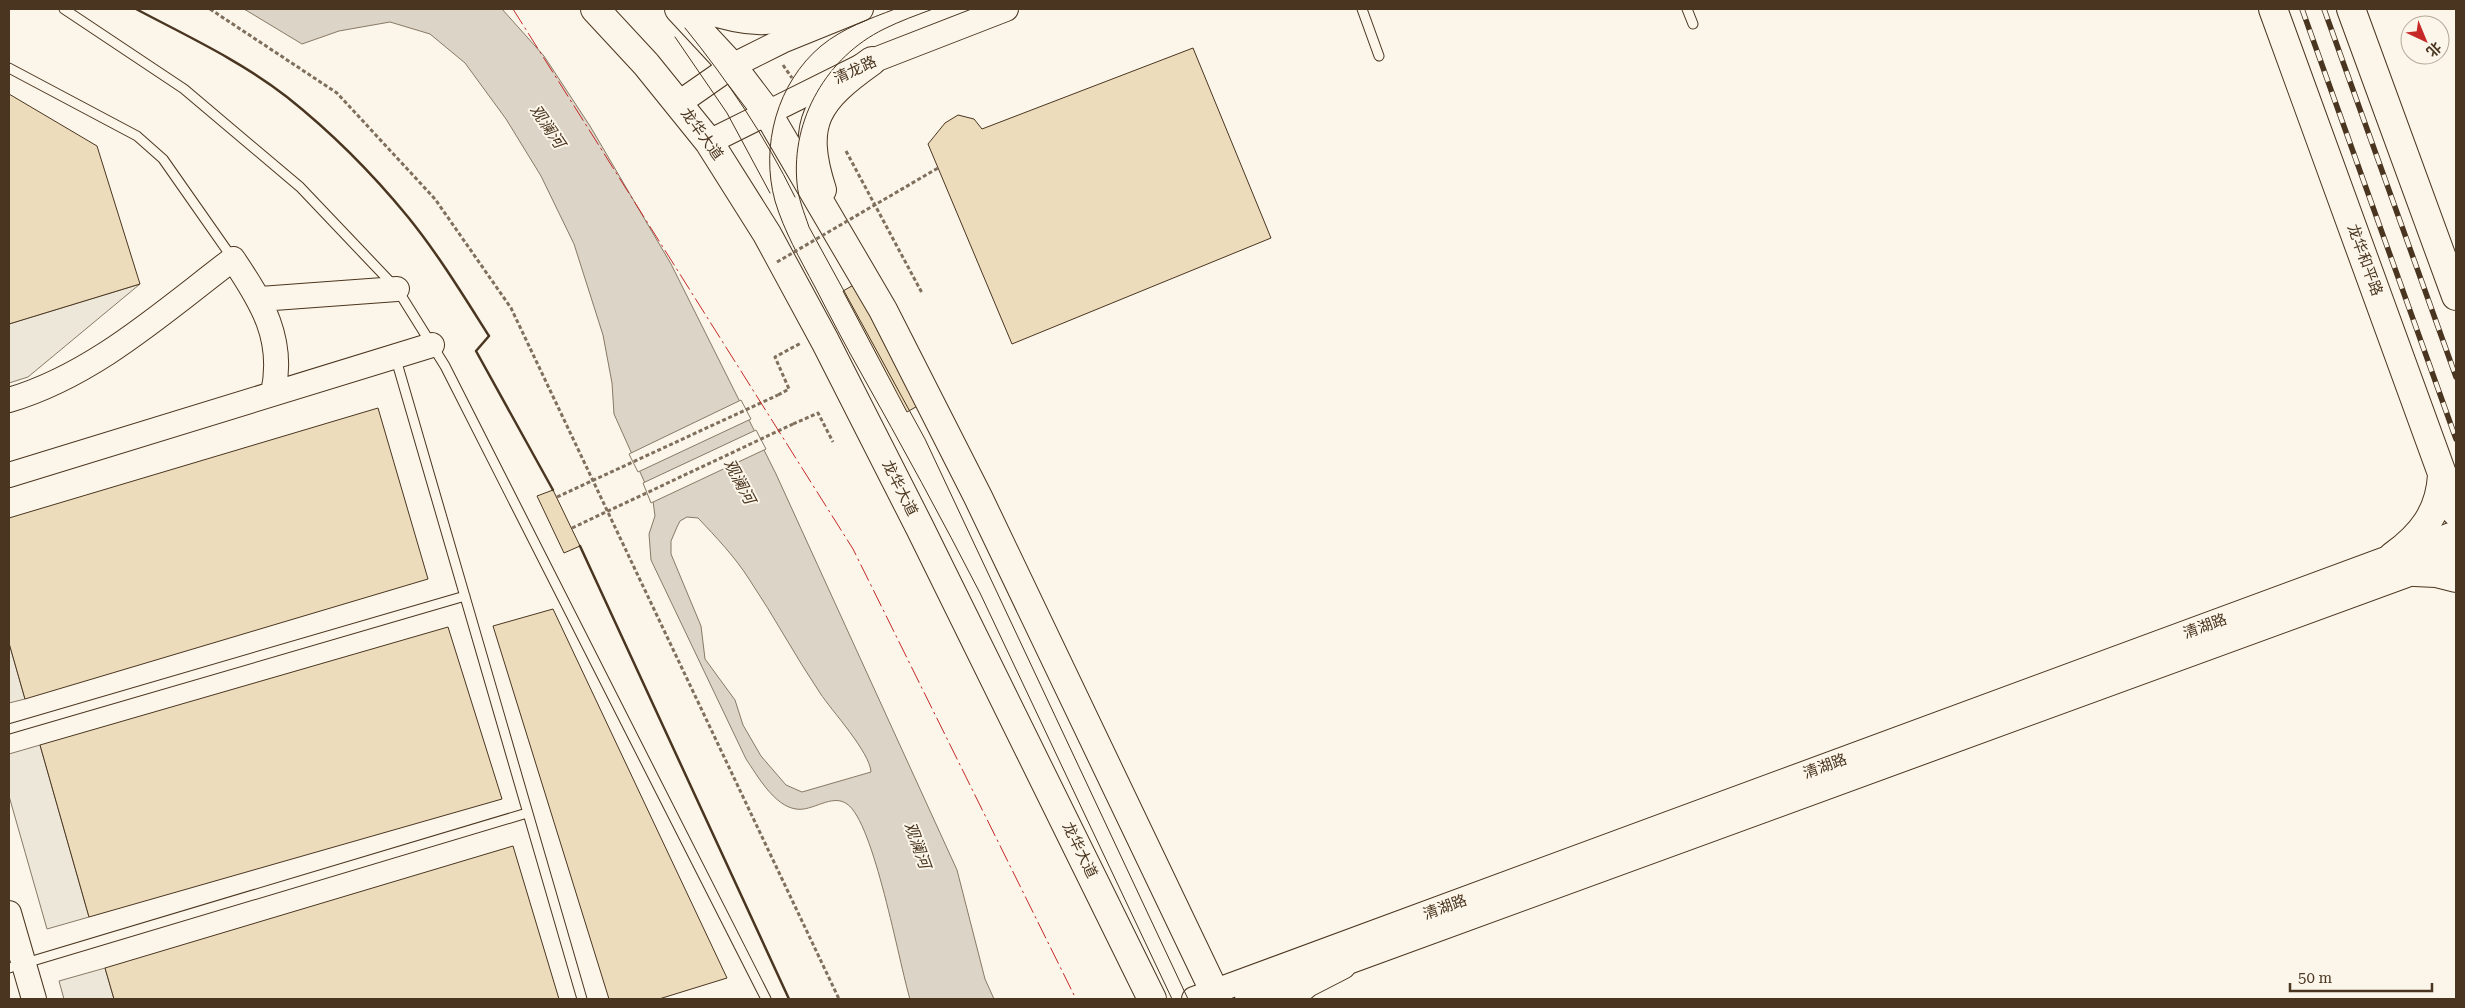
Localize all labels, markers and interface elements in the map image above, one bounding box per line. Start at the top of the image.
north arrow [2400,15,2450,65]
text: 北 [2423,39,2445,60]
street label: 清龙路 [831,52,879,88]
water label: 观澜河 [526,101,571,154]
street label: 龙华大道 [677,104,727,164]
street label: 龙华和平路 [2344,222,2386,298]
water label: 观澜河 [720,456,761,510]
street label: 龙华大道 [878,457,922,519]
street label: 清湖路 [2181,610,2229,642]
street label: 清湖路 [1801,750,1849,782]
water label: 观澜河 [900,819,936,874]
street label: 龙华大道 [1059,819,1101,881]
street label: 清湖路 [1421,891,1469,923]
scale bar [2290,960,2432,992]
text: 50 m [2298,969,2333,987]

